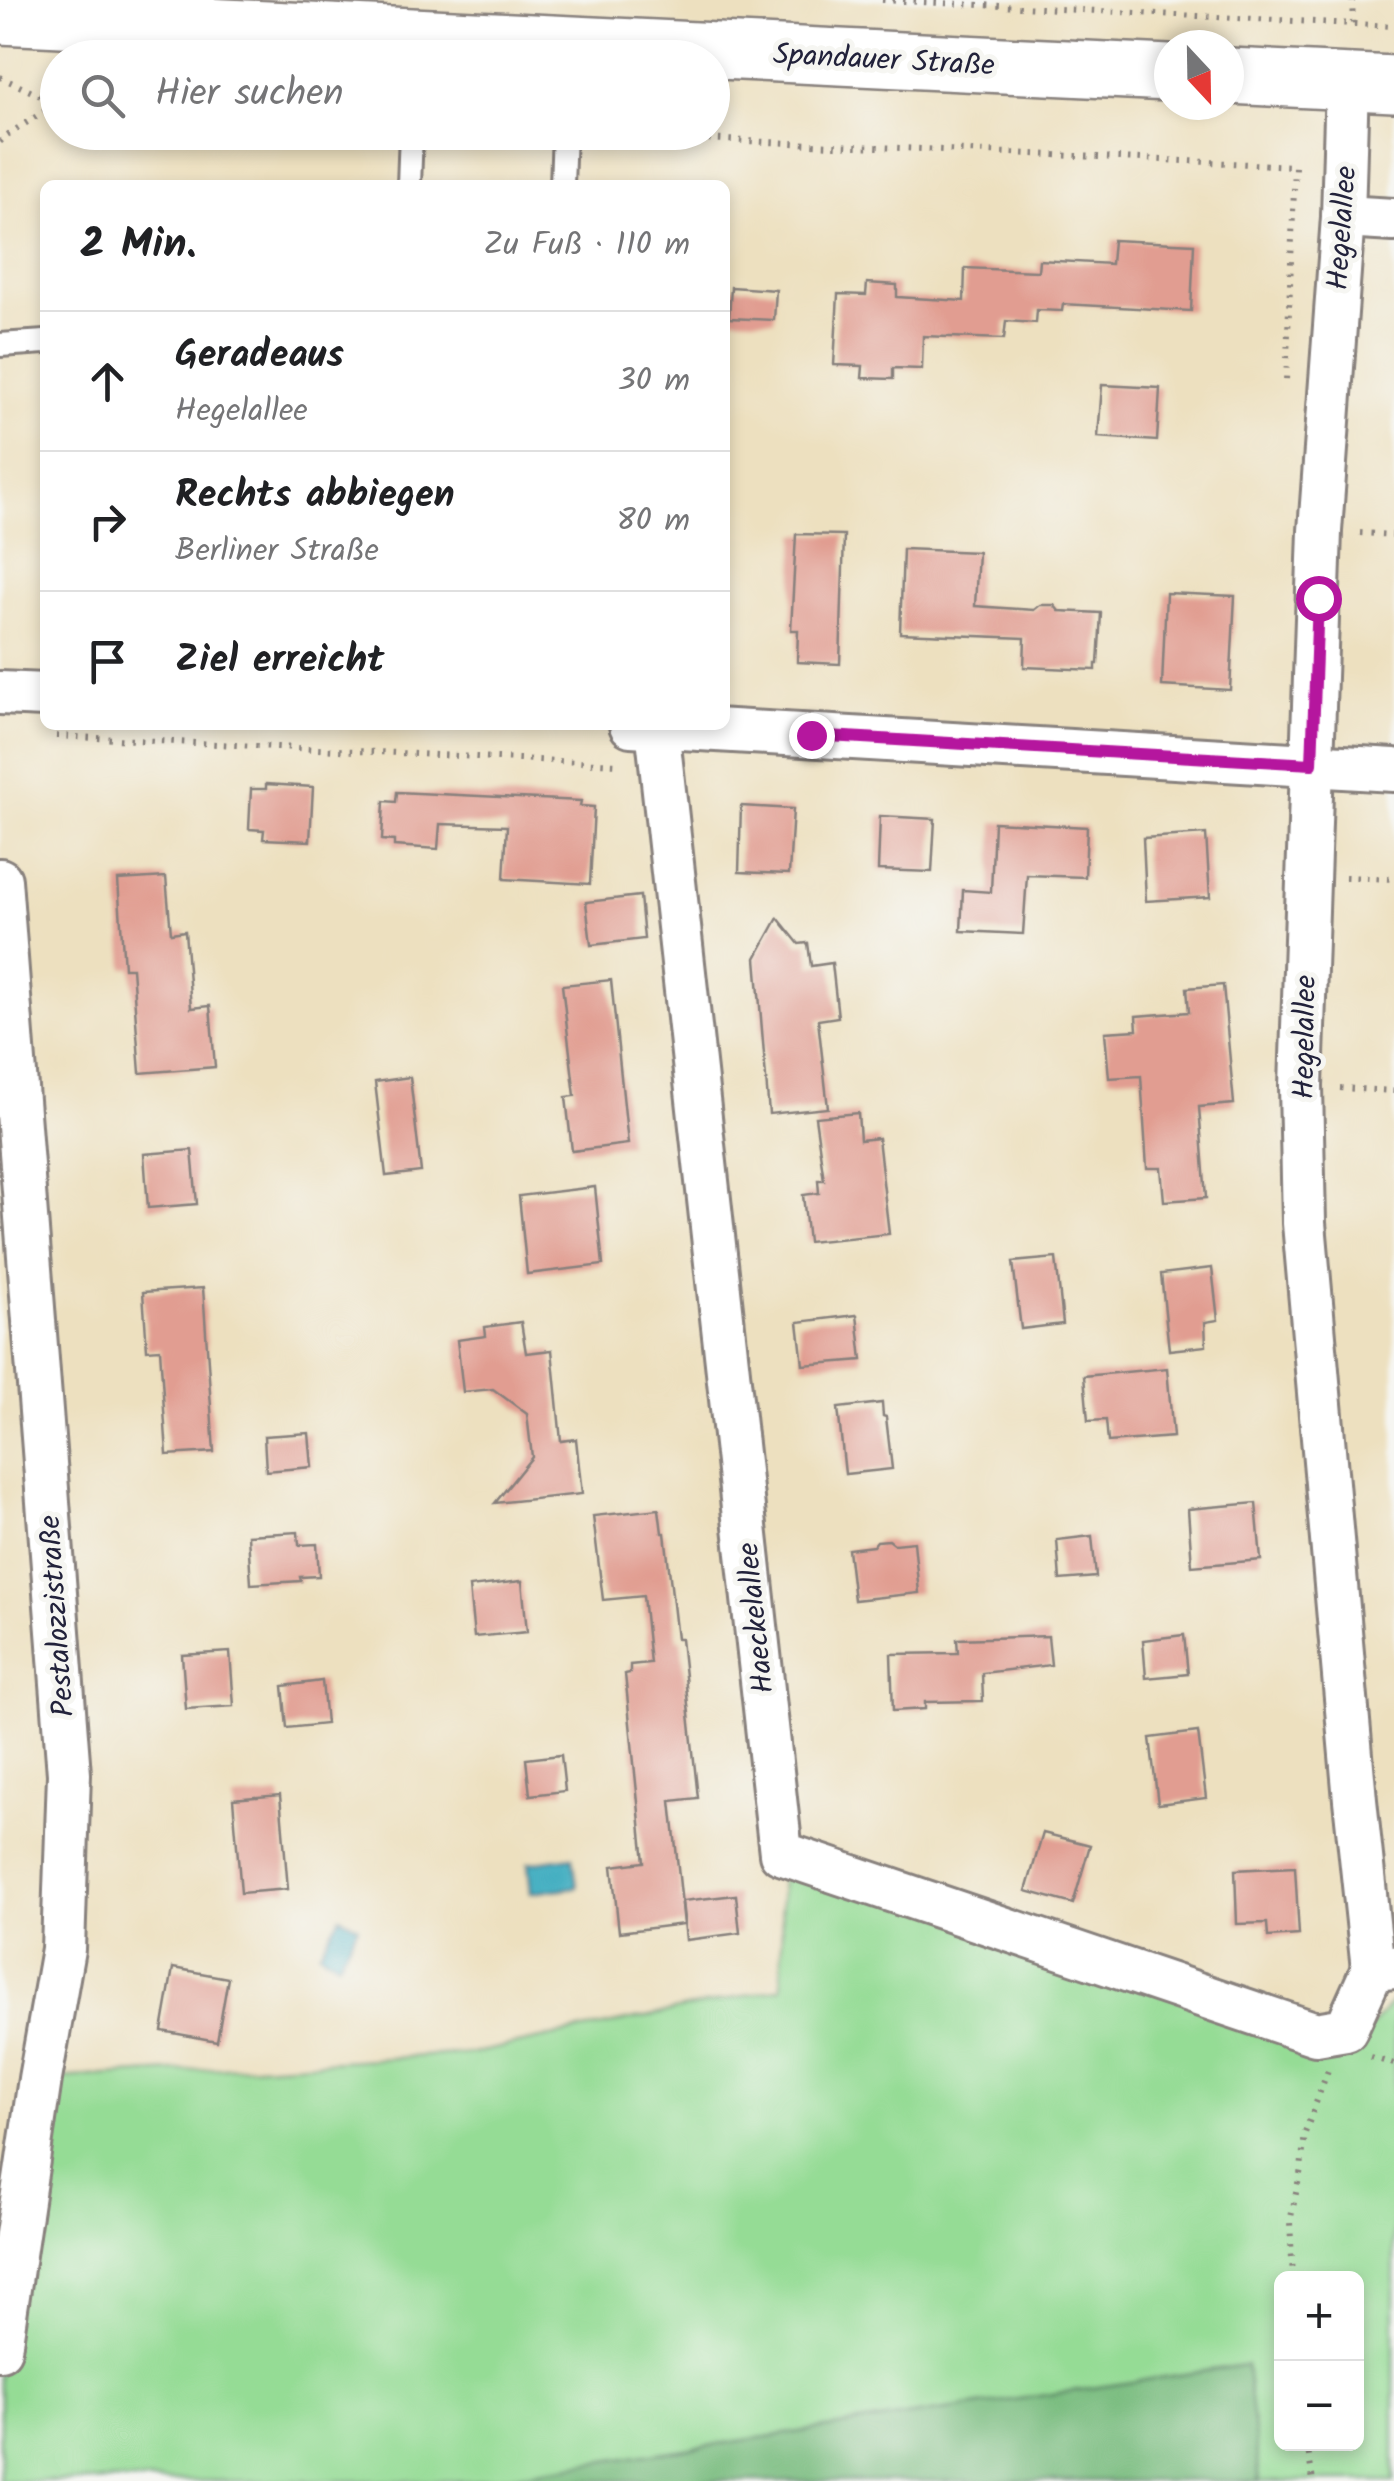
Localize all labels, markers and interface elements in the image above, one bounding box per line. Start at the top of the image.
north arrow [1154,30,1244,120]
street label: Spandauer Straße [772,31,996,91]
search box [40,40,730,150]
text: Hier suchen [155,65,344,125]
icon: search [75,68,130,123]
street label: Hegelallee [1315,164,1371,292]
text: 2 Min. [80,212,197,279]
text: Zu Fuß · 110 m [483,220,690,271]
text: Geradeaus [175,326,344,386]
icon: ahead [80,354,135,409]
text: 30 m [617,356,690,407]
text: Hegelallee [175,386,308,437]
text: Rechts abbiegen [175,466,455,526]
icon: right [80,494,135,549]
text: 80 m [616,496,690,547]
text: Berliner Straße [175,526,379,577]
route start [1296,576,1342,622]
text: Ziel erreicht [175,631,384,691]
icon: arrive [80,634,135,689]
route end [789,713,835,759]
street label: Hegelallee [1281,974,1331,1100]
street label: Pestalozzistraße [27,1513,89,1718]
street label: Haeckelallee [725,1540,789,1696]
map controls [1274,2271,1364,2451]
button: + [1274,2271,1364,2361]
button: − [1274,2361,1364,2451]

